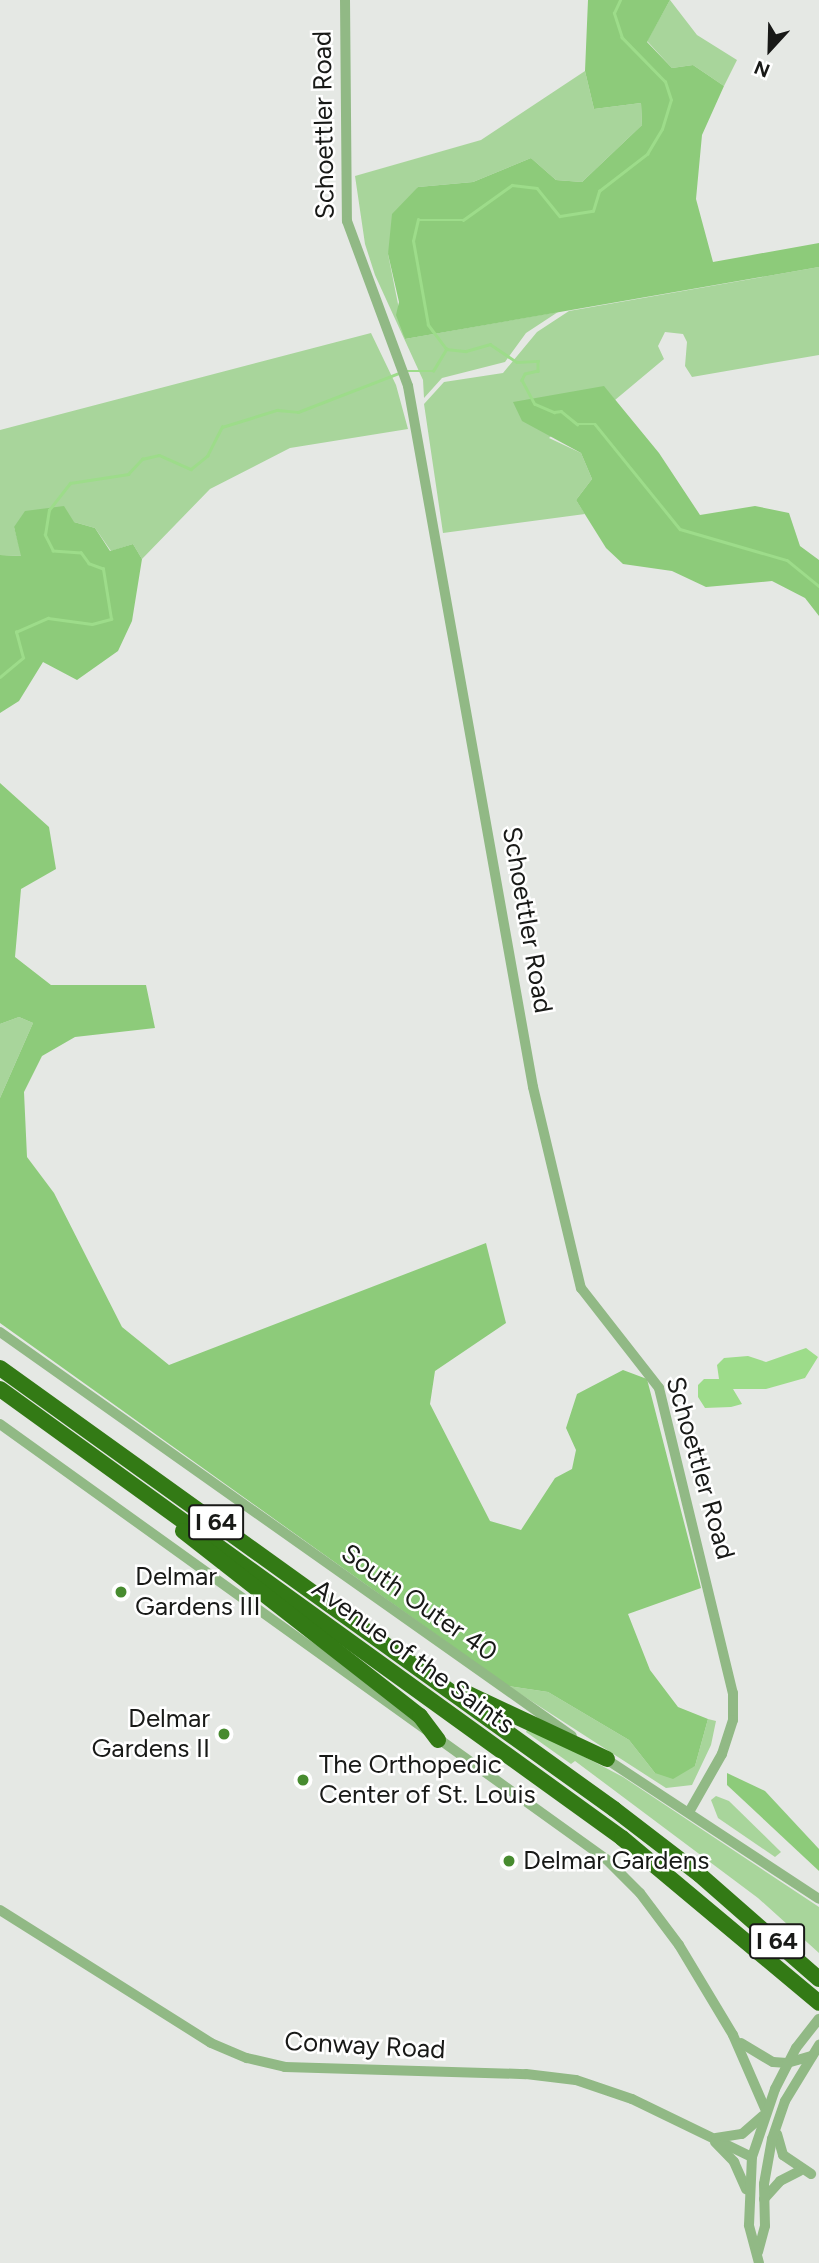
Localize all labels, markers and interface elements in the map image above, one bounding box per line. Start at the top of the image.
north arrow [735,14,805,84]
street label: Schoettler Road [307,31,341,219]
text: N [751,56,773,82]
street label: Schoettler Road [495,824,559,1016]
street label: Schoettler Road [659,1373,741,1563]
road number: I 64 [188,1502,244,1542]
street label: South Outer 40 [335,1538,503,1668]
place label: Delmar Gardens III [135,1561,260,1622]
street label: Avenue of the Saints [306,1573,520,1741]
marker: Delmar Gardens III [113,1584,129,1600]
place label: Delmar Gardens II [92,1703,210,1764]
marker: Delmar Gardens II [216,1726,232,1742]
place label: The Orthopedic Center of St. Louis [319,1749,536,1810]
marker: The Orthopedic Center of St. Louis [293,1770,313,1790]
place label: Delmar Gardens [523,1845,709,1877]
marker: Delmar Gardens [501,1853,517,1869]
road number: I 64 [749,1920,805,1962]
street label: Conway Road [284,2026,446,2066]

